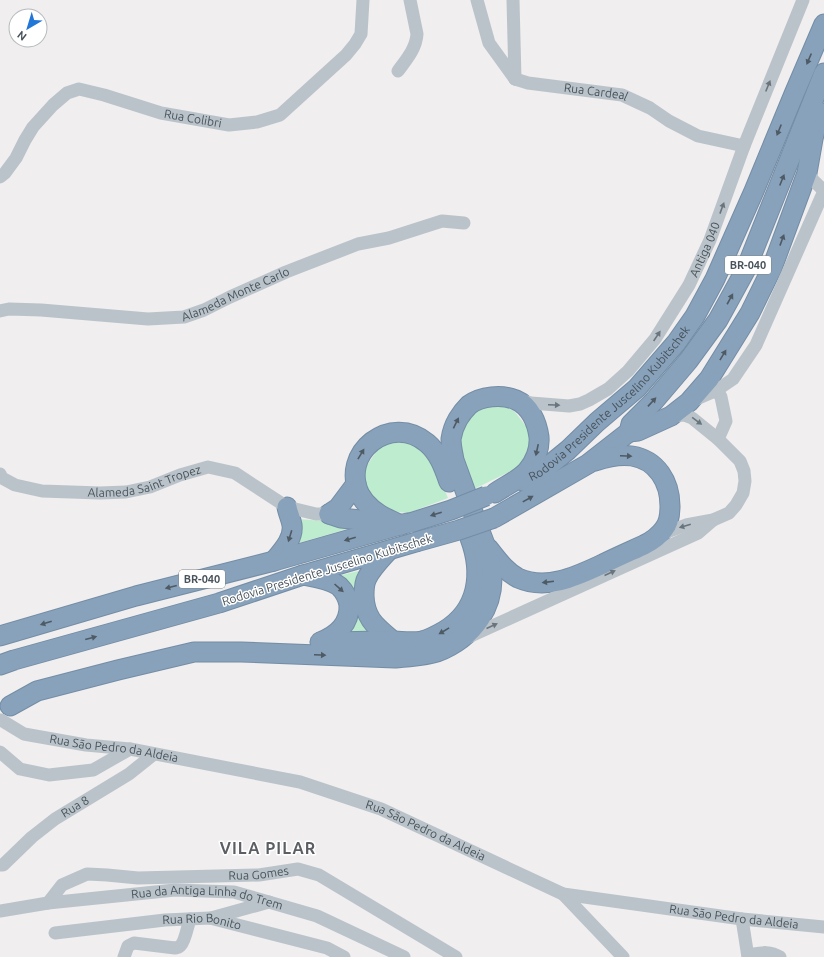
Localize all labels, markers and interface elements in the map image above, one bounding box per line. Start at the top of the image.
north arrow [8,8,48,48]
text: N [15,29,29,43]
one-way arrow [806,54,812,65]
street label: Rua Cardeal [563,81,630,103]
one-way arrow [765,81,771,92]
street label: Rua Colibri [163,107,223,130]
one-way arrow [775,125,781,137]
one-way arrow [779,173,785,185]
one-way arrow [719,201,725,213]
street label: Antiga 040 [687,220,722,279]
one-way arrow [780,234,786,246]
road number: BR-040 [725,256,771,274]
street label: Alameda Monte Carlo [180,264,291,323]
one-way arrow [727,293,733,305]
street label: Rodovia Presidente Juscelino Kubitschek [526,323,692,483]
one-way arrow [653,330,661,341]
one-way arrow [720,349,727,361]
one-way arrow [647,397,657,407]
one-way arrow [548,402,561,408]
one-way arrow [453,417,459,428]
one-way arrow [691,417,702,426]
one-way arrow [533,444,539,457]
one-way arrow [358,448,365,460]
one-way arrow [620,453,632,460]
street label: Alameda Saint Tropez [87,462,203,499]
one-way arrow [522,495,534,502]
one-way arrow [430,511,442,517]
one-way arrow [679,523,691,529]
one-way arrow [287,530,293,542]
street label: Rodovia Presidente Juscelino Kubitschek [220,531,434,608]
one-way arrow [344,536,356,542]
road number: BR-040 [179,570,225,588]
one-way arrow [604,570,616,576]
one-way arrow [542,579,554,585]
one-way arrow [334,583,344,592]
one-way arrow [164,585,177,591]
one-way arrow [39,620,51,626]
one-way arrow [486,623,497,629]
one-way arrow [439,627,449,635]
one-way arrow [85,635,98,641]
one-way arrow [314,652,326,659]
street label: Rua São Pedro da Aldeia [49,732,179,764]
street label: Rua 8 [59,793,91,820]
street label: Rua São Pedro da Aldeia [364,797,488,863]
district label: VILA PILAR [220,839,316,857]
street label: Rua Gomes [228,864,289,882]
street label: Rua da Antiga Linha do Trem [130,883,284,912]
street label: Rua São Pedro da Aldeia [669,902,799,930]
street label: Rua Rio Bonito [162,911,243,932]

